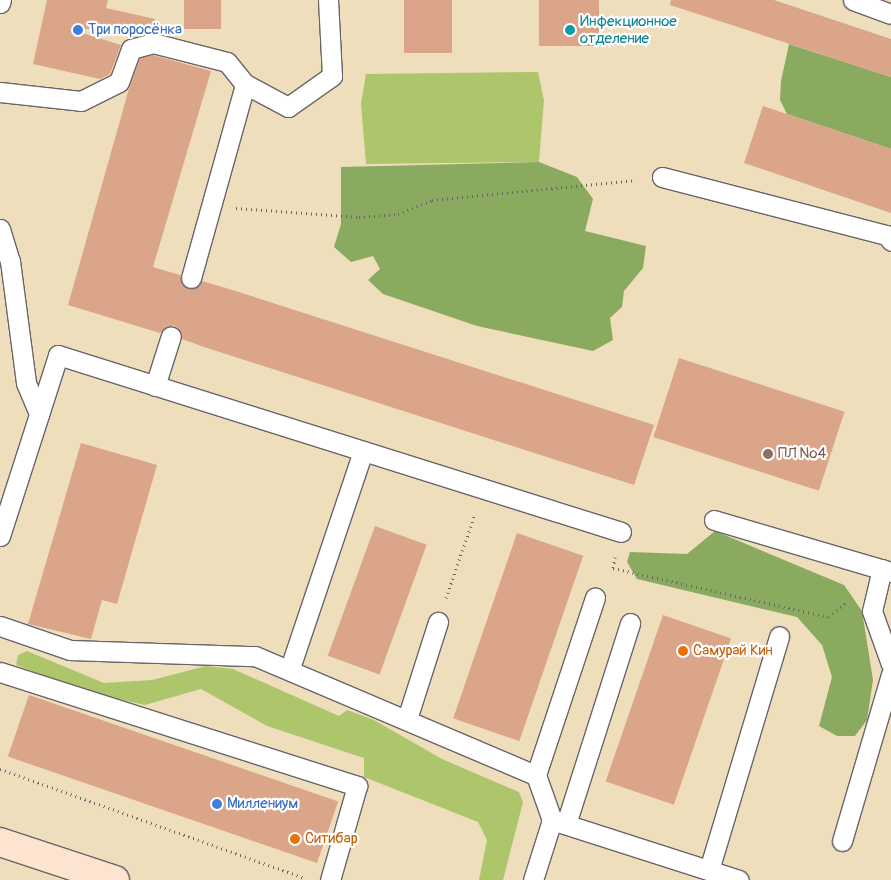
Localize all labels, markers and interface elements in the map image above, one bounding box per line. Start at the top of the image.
place label: Инфекционное отделение [580,12,677,47]
place label: Три поросёнка [88,21,182,39]
marker: Три поросёнка [72,24,84,36]
marker: Инфекционное отделение [564,24,576,36]
place label: ПЛ №4 [778,445,826,463]
marker: ПЛ №4 [762,448,774,460]
place label: Самурай Кин [693,642,773,660]
marker: Самурай Кин [677,645,689,657]
place label: Миллениум [227,795,298,813]
marker: Миллениум [211,798,223,810]
place label: Ситибар [305,830,358,848]
marker: Ситибар [289,833,301,845]

